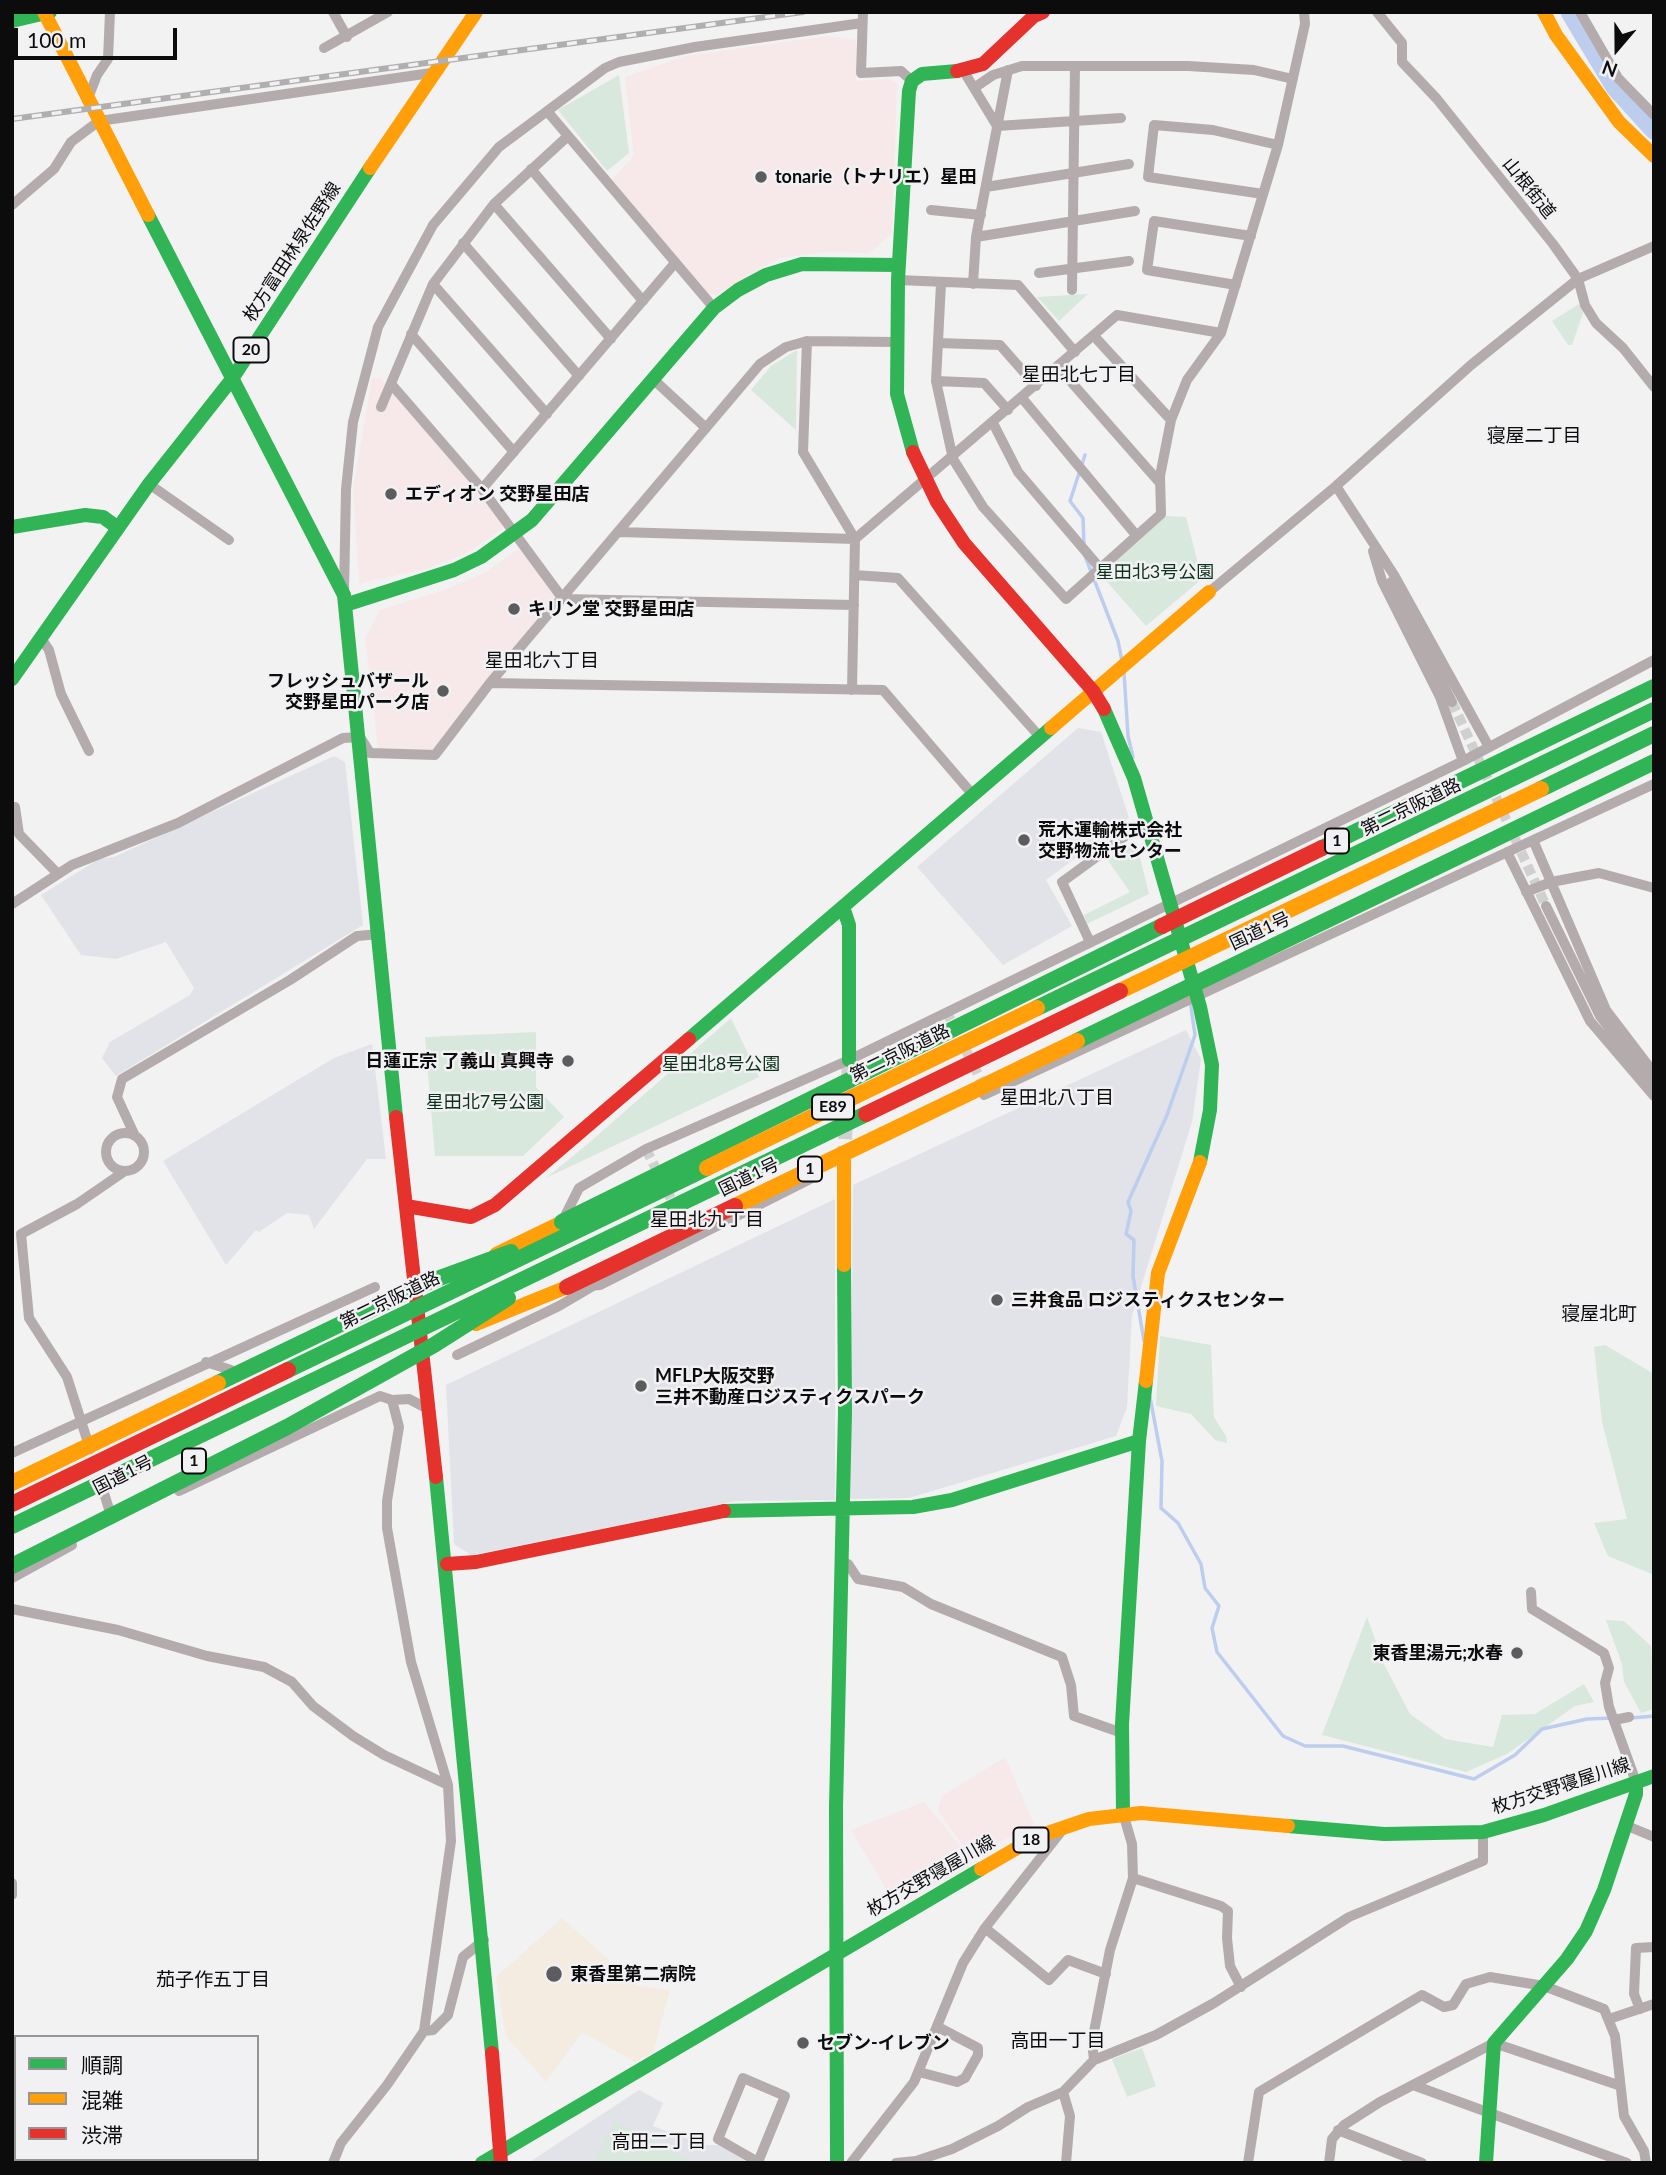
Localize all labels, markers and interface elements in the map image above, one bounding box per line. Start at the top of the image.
scale bar [18,14,180,58]
north arrow [1582,14,1652,84]
text: 100 m [27,27,86,52]
text: N [1599,56,1620,83]
street label: 山根街道 [1498,153,1560,223]
place label: tonarie（トナリエ）星田 [775,166,976,188]
marker: tonarie（トナリエ）星田 [753,169,769,185]
street label: 枚方富田林泉佐野線 [239,178,345,326]
road number: 20 [233,338,268,362]
district label: 星田北七丁目 [1022,364,1136,386]
district label: 寝屋二丁目 [1487,425,1581,447]
place label: エディオン 交野星田店 [405,483,589,505]
marker: エディオン 交野星田店 [383,486,399,502]
park label: 星田北3号公園 [1096,561,1214,583]
place label: キリン堂 交野星田店 [528,598,694,620]
marker: キリン堂 交野星田店 [506,601,522,617]
district label: 星田北六丁目 [485,650,599,672]
place label: フレッシュバザール 交野星田パーク店 [267,670,429,712]
marker: フレッシュバザール 交野星田パーク店 [435,683,451,699]
street label: 第二京阪道路 [1358,774,1464,840]
place label: 荒木運輸株式会社 交野物流センター [1038,819,1182,862]
road number: 1 [1325,828,1349,854]
marker: 荒木運輸株式会社 交野物流センター [1016,832,1032,848]
street label: 国道1号 [1226,908,1294,954]
street label: 第二京阪道路 [847,1020,953,1086]
place label: 日蓮正宗 了義山 真興寺 [365,1050,554,1072]
marker: 日蓮正宗 了義山 真興寺 [560,1053,576,1069]
park label: 星田北8号公園 [662,1053,780,1075]
district label: 星田北八丁目 [1000,1087,1114,1109]
park label: 星田北7号公園 [426,1091,544,1113]
road number: E89 [812,1094,854,1120]
street label: 国道1号 [715,1153,783,1201]
road number: 1 [798,1156,822,1182]
district label: 星田北九丁目 [650,1209,764,1231]
street label: 第二京阪道路 [337,1267,443,1333]
place label: 三井食品 ロジスティクスセンター [1011,1289,1285,1311]
marker: 三井食品 ロジスティクスセンター [989,1292,1005,1308]
district label: 寝屋北町 [1561,1303,1637,1325]
place label: MFLP大阪交野 三井不動産ロジスティクスパーク [655,1365,925,1408]
marker: MFLP大阪交野 三井不動産ロジスティクスパーク [633,1378,649,1394]
road number: 1 [182,1448,206,1474]
street label: 国道1号 [89,1451,157,1499]
place label: 東香里湯元;水春 [1372,1642,1503,1664]
marker: 東香里湯元;水春 [1509,1645,1525,1661]
street label: 枚方交野寝屋川線 [1489,1753,1633,1819]
road number: 18 [1014,1828,1048,1852]
street label: 枚方交野寝屋川線 [863,1831,999,1921]
place label: 東香里第二病院 [570,1963,696,1985]
marker: 東香里第二病院 [544,1964,564,1984]
district label: 茄子作五丁目 [156,1969,270,1991]
district label: 高田一丁目 [1011,2030,1105,2052]
place label: セブン-イレブン [817,2032,950,2054]
legend [14,2035,259,2161]
marker: セブン-イレブン [795,2035,811,2051]
text: 順調 [81,2052,123,2077]
text: 混雑 [81,2087,123,2112]
text: 渋滞 [81,2122,123,2147]
district label: 高田二丁目 [612,2131,706,2153]

